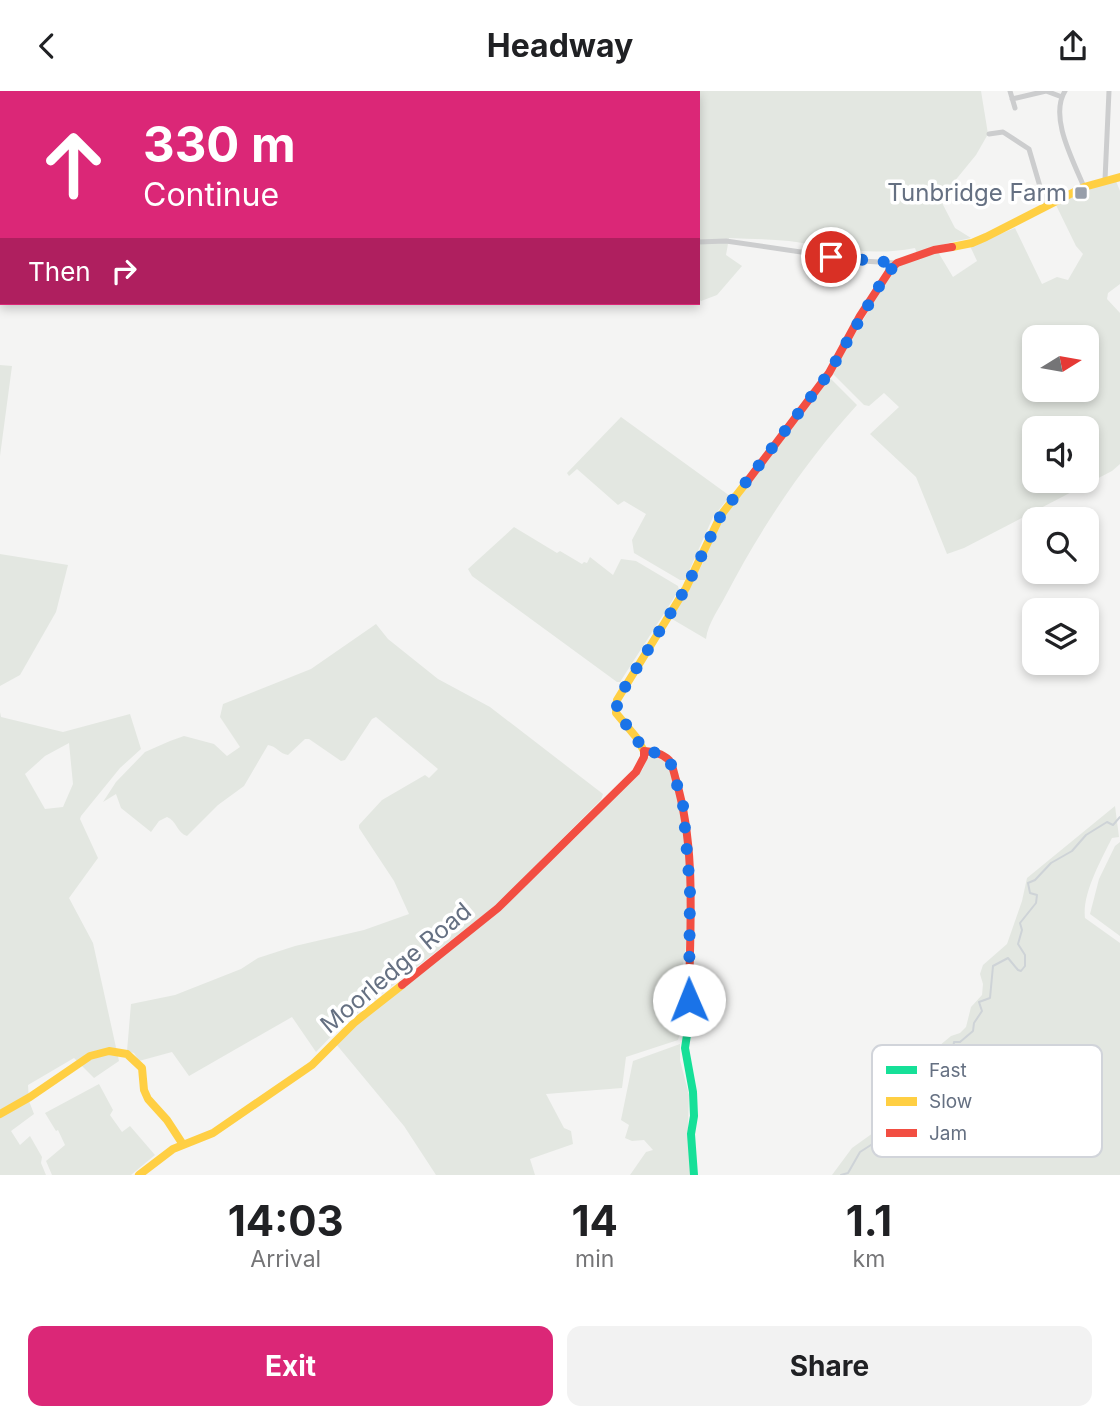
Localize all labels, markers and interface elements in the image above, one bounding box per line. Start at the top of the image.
text: Headway [487,26,633,65]
icon: back [28,27,66,65]
icon: share [1054,27,1092,65]
text: 330 m [143,115,296,174]
icon: ahead [28,119,119,210]
text: Continue [143,175,279,214]
place label: Tunbridge Farm [887,178,1067,207]
marker: Tunbridge Farm [1073,185,1089,201]
pin [801,227,861,287]
icon: arrive [812,238,850,276]
icon: right [105,252,143,290]
text: Then [28,256,91,287]
north arrow [1022,325,1099,403]
map controls [1022,325,1099,675]
button: sound [1022,416,1099,493]
button: search [1022,507,1099,584]
button: layers [1022,598,1099,675]
street label: Moorledge Road [314,896,477,1039]
position arrow [652,963,726,1037]
legend [872,1045,1102,1157]
text: Fast [929,1059,967,1082]
text: Slow [929,1090,972,1113]
text: Jam [929,1122,967,1145]
text: 14:03 [228,1195,344,1246]
text: 14 [571,1195,618,1246]
text: 1.1 [846,1195,892,1246]
text: Arrival [250,1245,321,1273]
text: min [575,1245,614,1273]
text: km [853,1245,885,1273]
button: Exit [28,1326,553,1406]
button: Share [567,1326,1092,1406]

